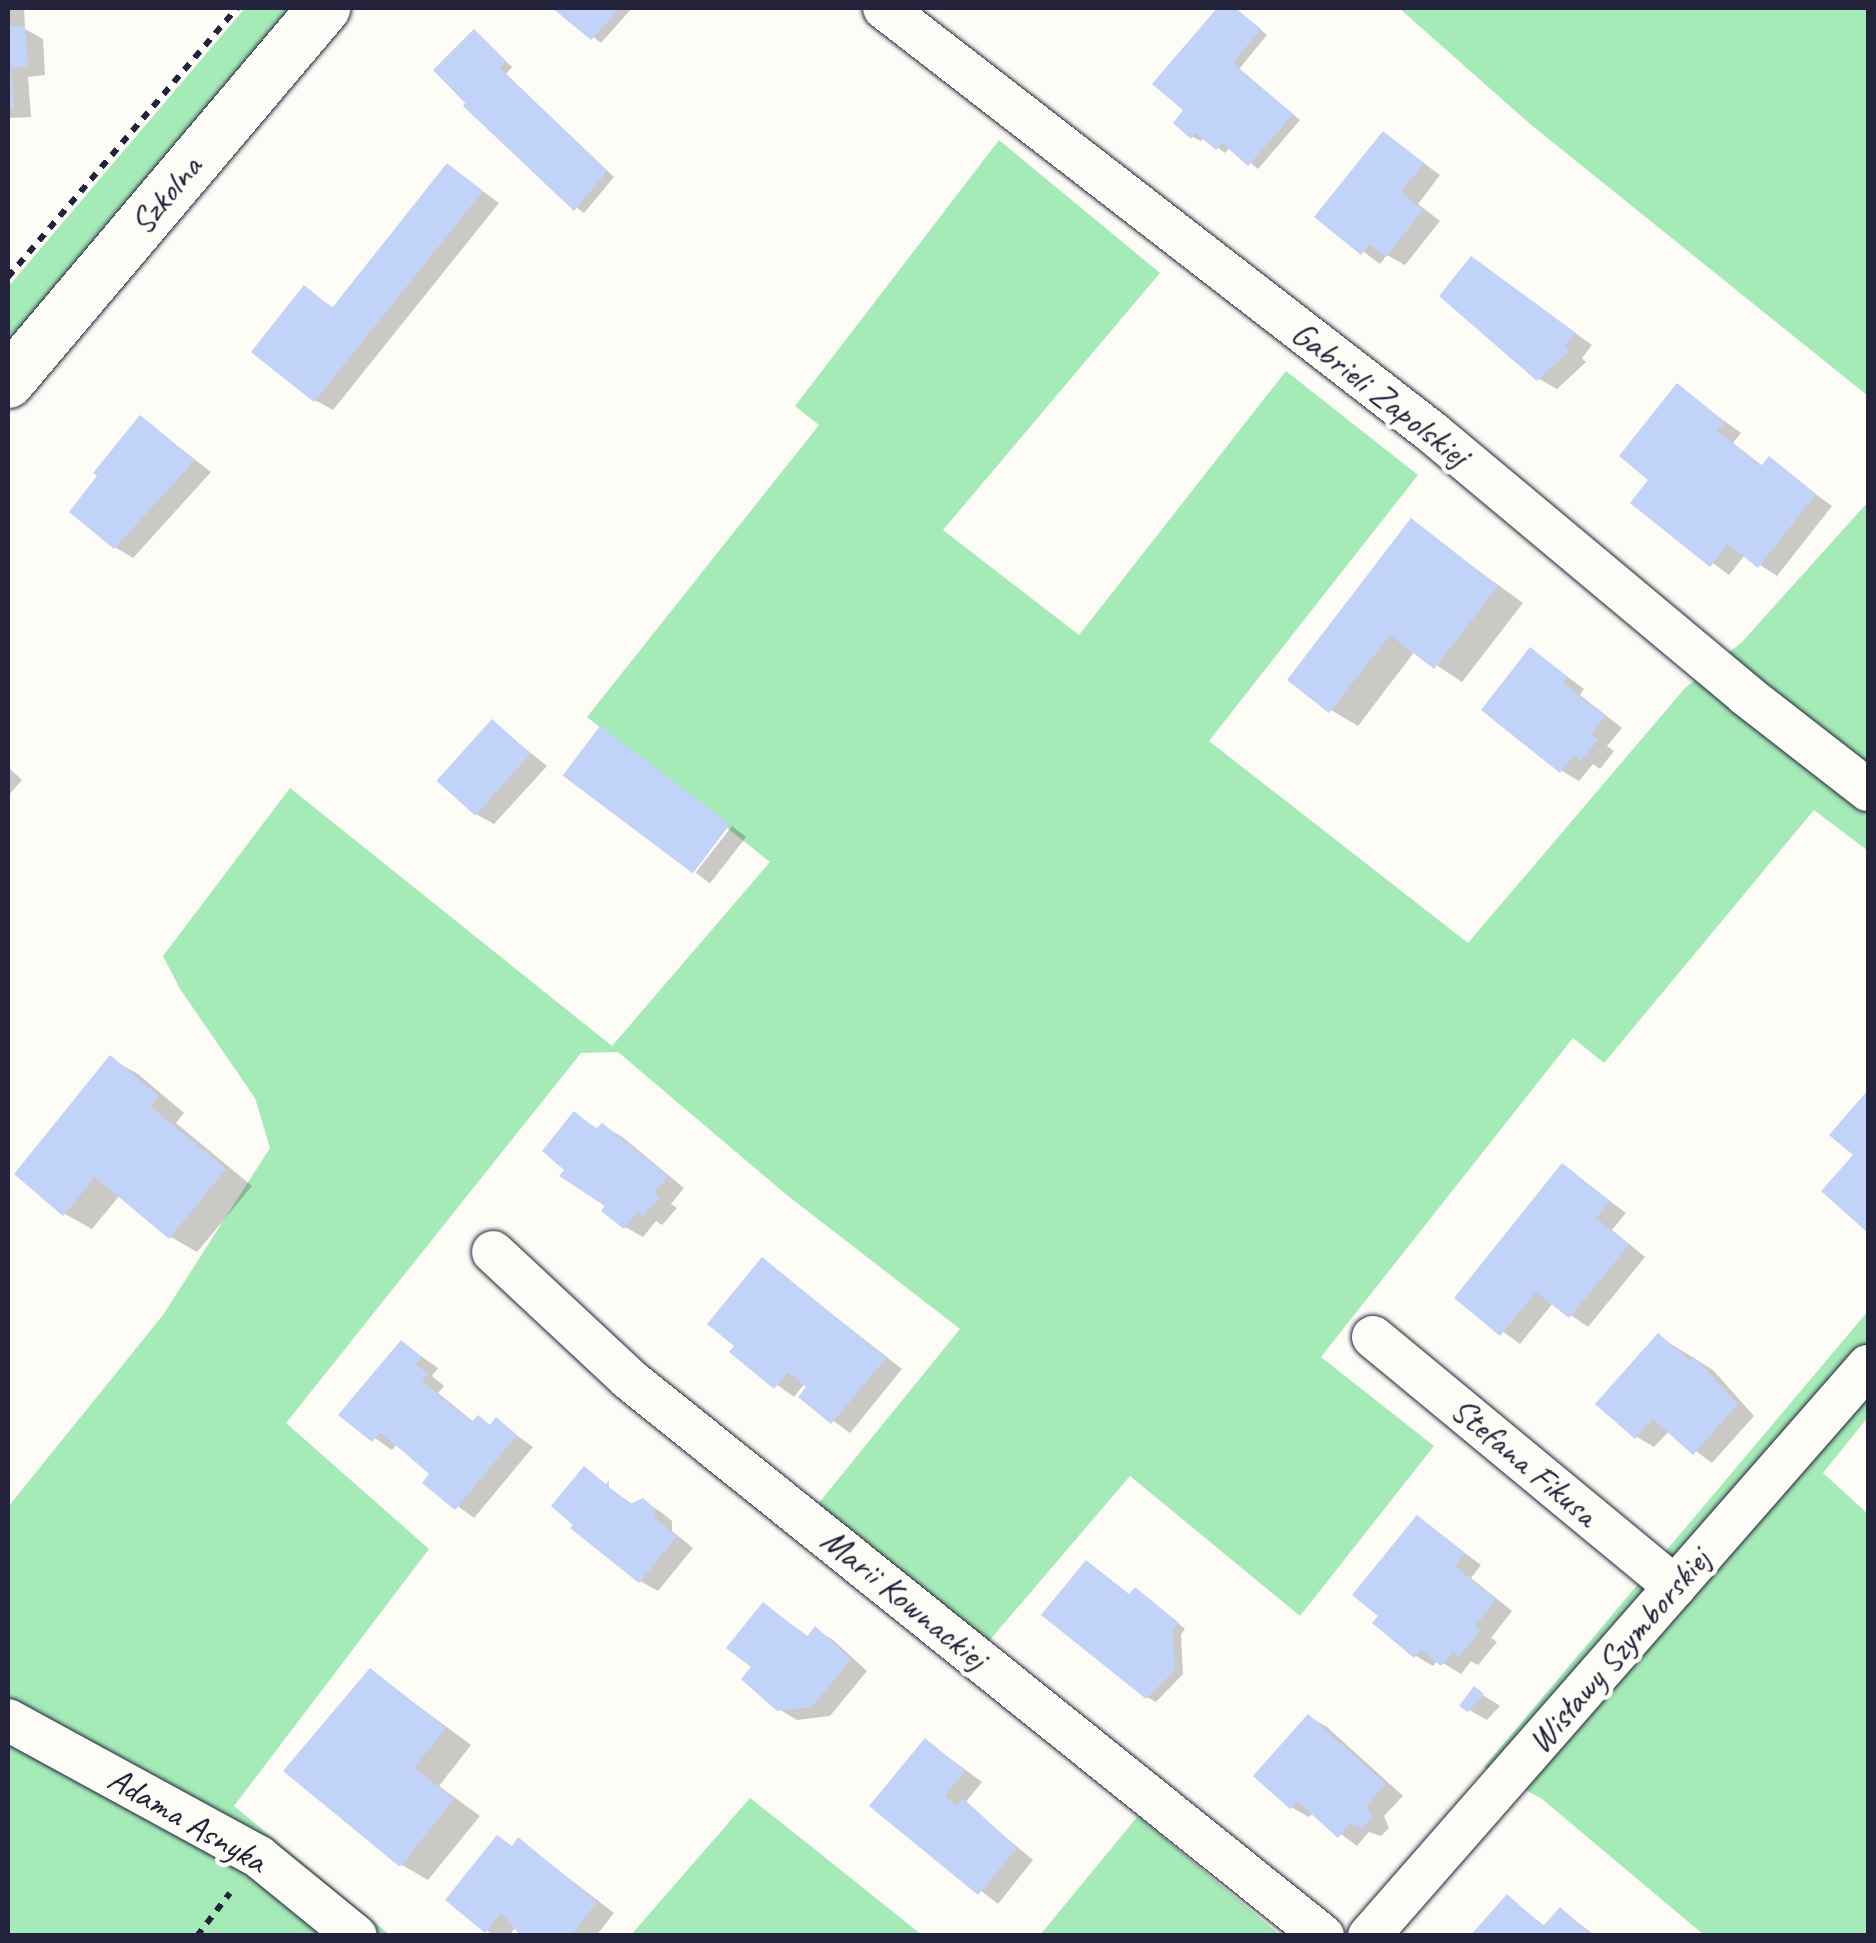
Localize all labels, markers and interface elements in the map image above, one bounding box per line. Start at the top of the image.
street label: Szkolna [121,147,211,243]
street label: Gabrieli Zapolskiej [1283,312,1477,476]
street label: Stefana Fikusa [1442,1389,1606,1535]
street label: Marii Kownackiej [813,1519,995,1679]
street label: Wisławy Szymborskiej [1519,1541,1719,1761]
street label: Adama Asnyka [101,1758,273,1882]

